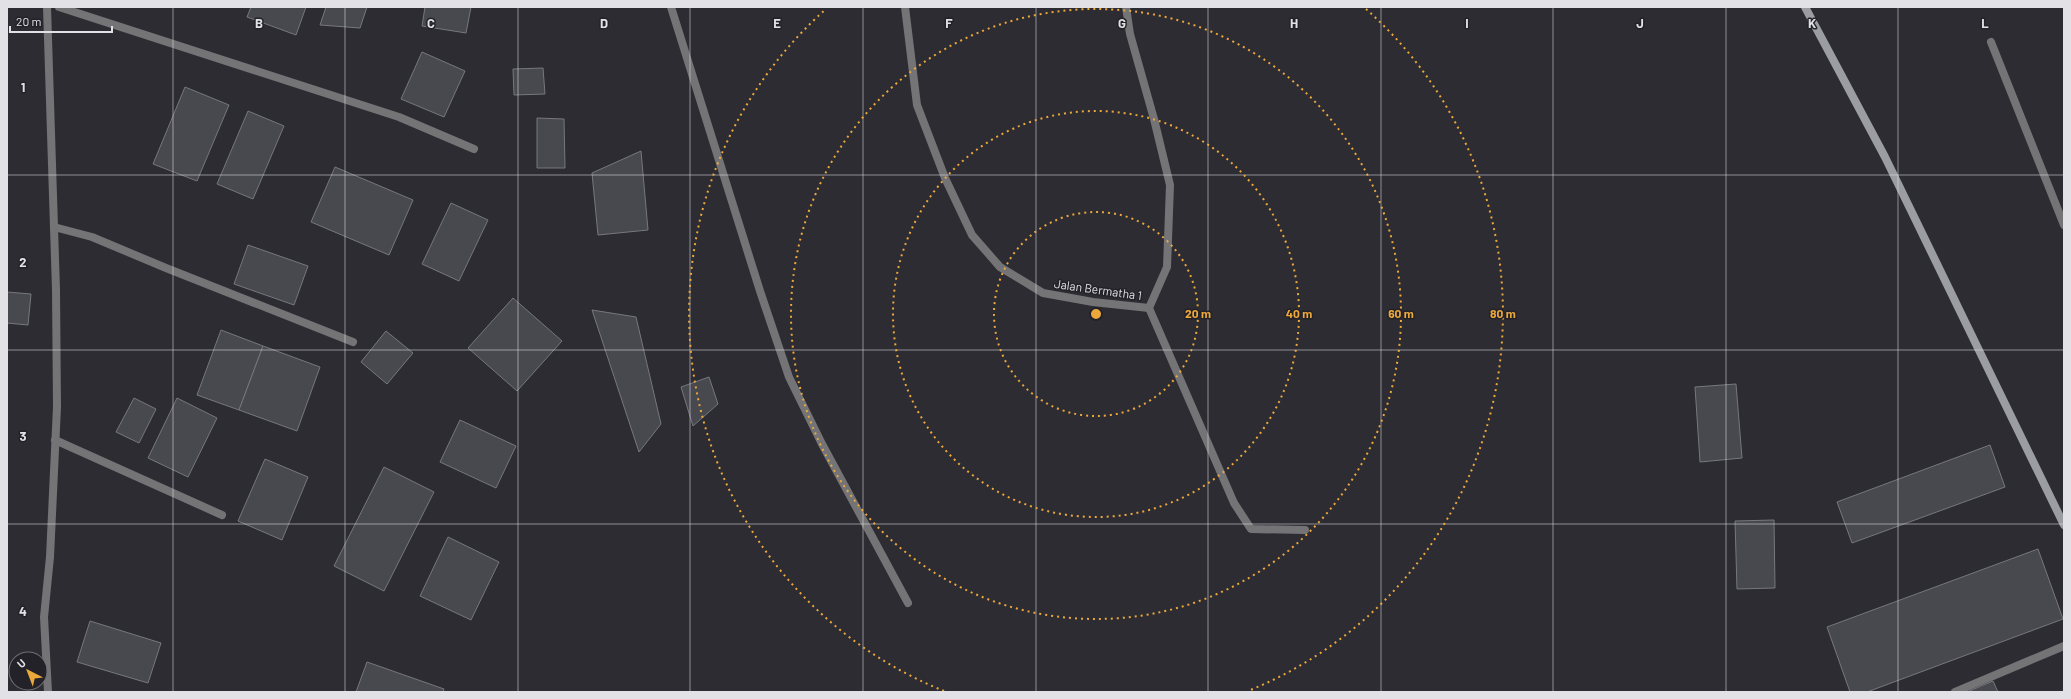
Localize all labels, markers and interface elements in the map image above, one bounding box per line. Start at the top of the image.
scale bar [10,8,112,34]
text: 20 m [16,14,42,28]
text: B [255,15,263,31]
text: C [427,15,435,31]
text: D [600,15,608,31]
text: E [773,15,781,31]
text: F [945,15,953,31]
text: G [1118,15,1126,31]
text: H [1290,15,1298,31]
text: I [1465,15,1469,31]
text: J [1636,15,1644,31]
text: K [1808,15,1816,31]
text: L [1981,15,1989,31]
text: 1 [21,79,25,95]
text: 2 [19,254,27,270]
street label: Jalan Bermatha 1 [1053,276,1143,302]
text: 20 m [1185,306,1211,320]
text: 40 m [1286,306,1312,320]
text: 60 m [1388,306,1414,320]
text: 80 m [1490,306,1516,320]
centre of rings [1089,307,1103,321]
text: 3 [19,428,27,444]
text: 4 [19,603,27,619]
north arrow [8,651,48,691]
text: U [14,656,28,670]

